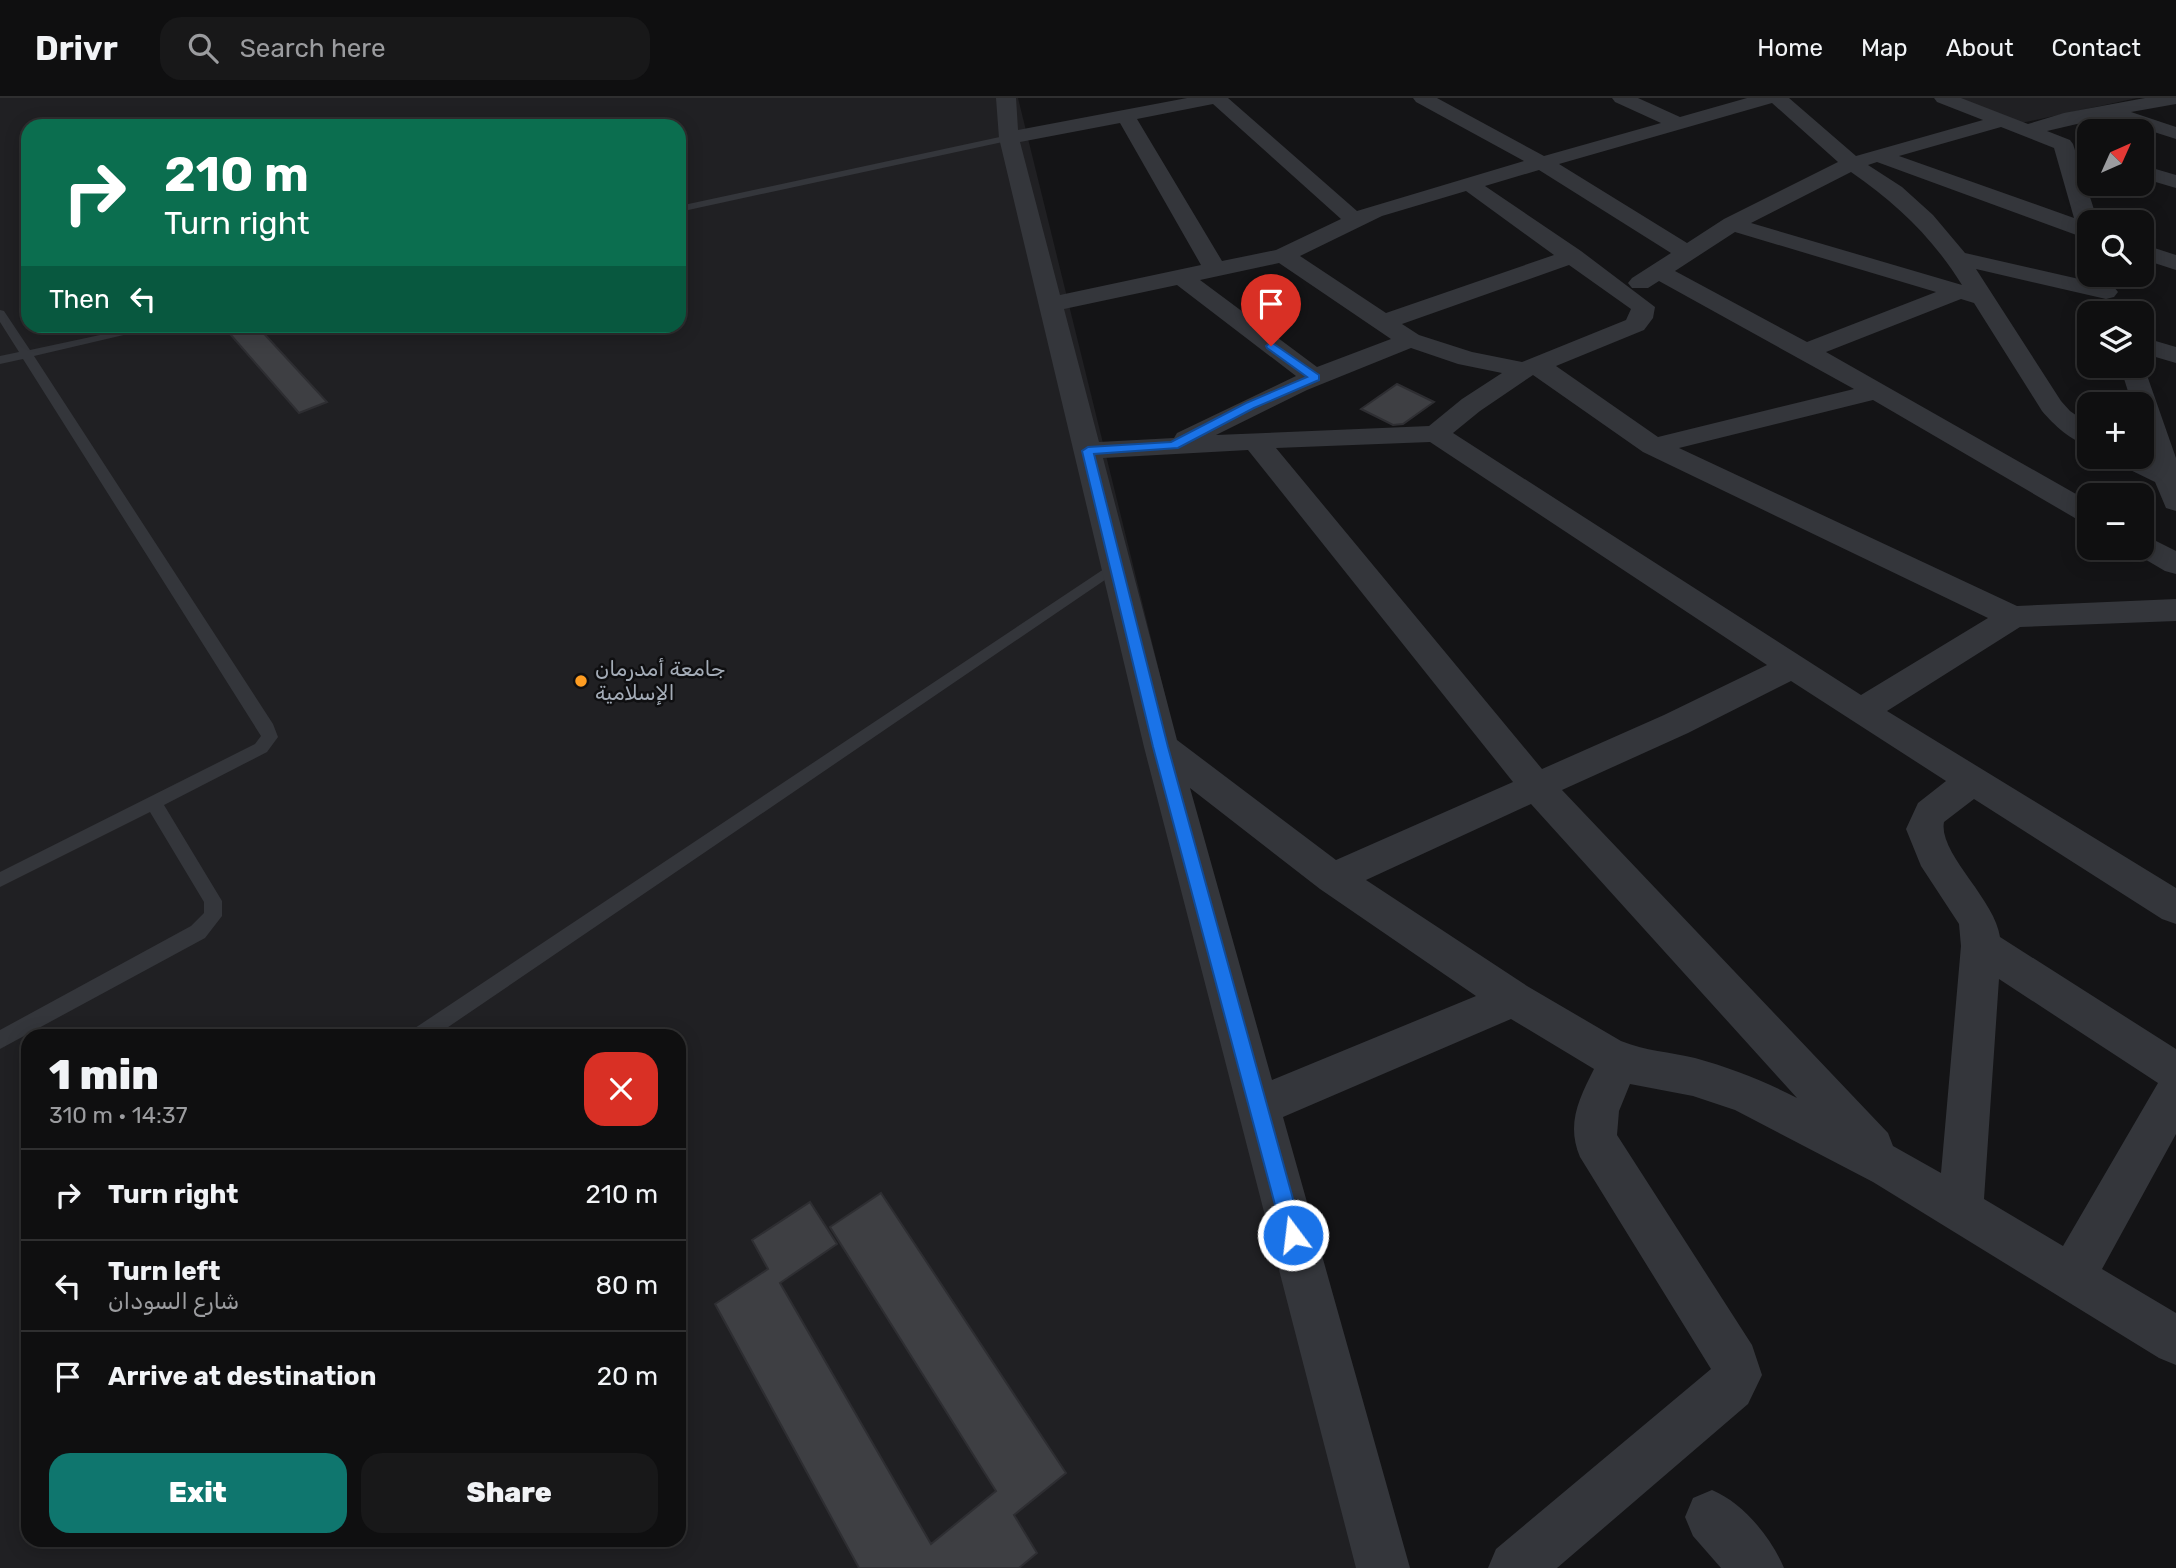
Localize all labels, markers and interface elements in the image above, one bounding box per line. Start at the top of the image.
search box [160,17,650,80]
text: Drivr [35,29,118,68]
icon: search [184,29,222,67]
text: Search here [240,33,386,64]
text: Home [1757,34,1823,62]
text: Map [1861,34,1908,62]
text: About [1946,34,2014,62]
text: Contact [2052,34,2141,62]
north arrow [2077,119,2154,196]
map controls [2077,119,2154,560]
text: 210 m [164,145,309,203]
icon: right [49,147,140,238]
text: Turn right [164,204,309,242]
button: search [2077,210,2154,287]
pin [1241,274,1301,346]
icon: left [124,280,162,318]
text: Then [49,284,110,315]
icon: arrive [1252,285,1290,323]
button: layers [2077,301,2154,378]
button: + [2077,392,2154,469]
button: − [2077,483,2154,560]
place label: جامعة أمدرمان الإسلامية [595,656,725,706]
marker: جامعة أمدرمان الإسلامية [573,673,589,689]
text: 1 min [49,1050,159,1100]
button: close [584,1052,658,1126]
text: 310 m · 14:37 [49,1101,187,1129]
icon: right [49,1176,87,1214]
text: Turn right [108,1179,238,1210]
text: 210 m [586,1179,658,1210]
position arrow [1256,1198,1330,1272]
text: Turn left [108,1256,220,1287]
icon: left [49,1267,87,1305]
text: 80 m [595,1270,658,1301]
text: شارع السودان [108,1287,239,1315]
icon: arrive [49,1358,87,1396]
text: Arrive at destination [108,1361,376,1392]
text: 20 m [597,1361,658,1392]
button: Exit [49,1453,347,1533]
button: Share [361,1453,658,1533]

